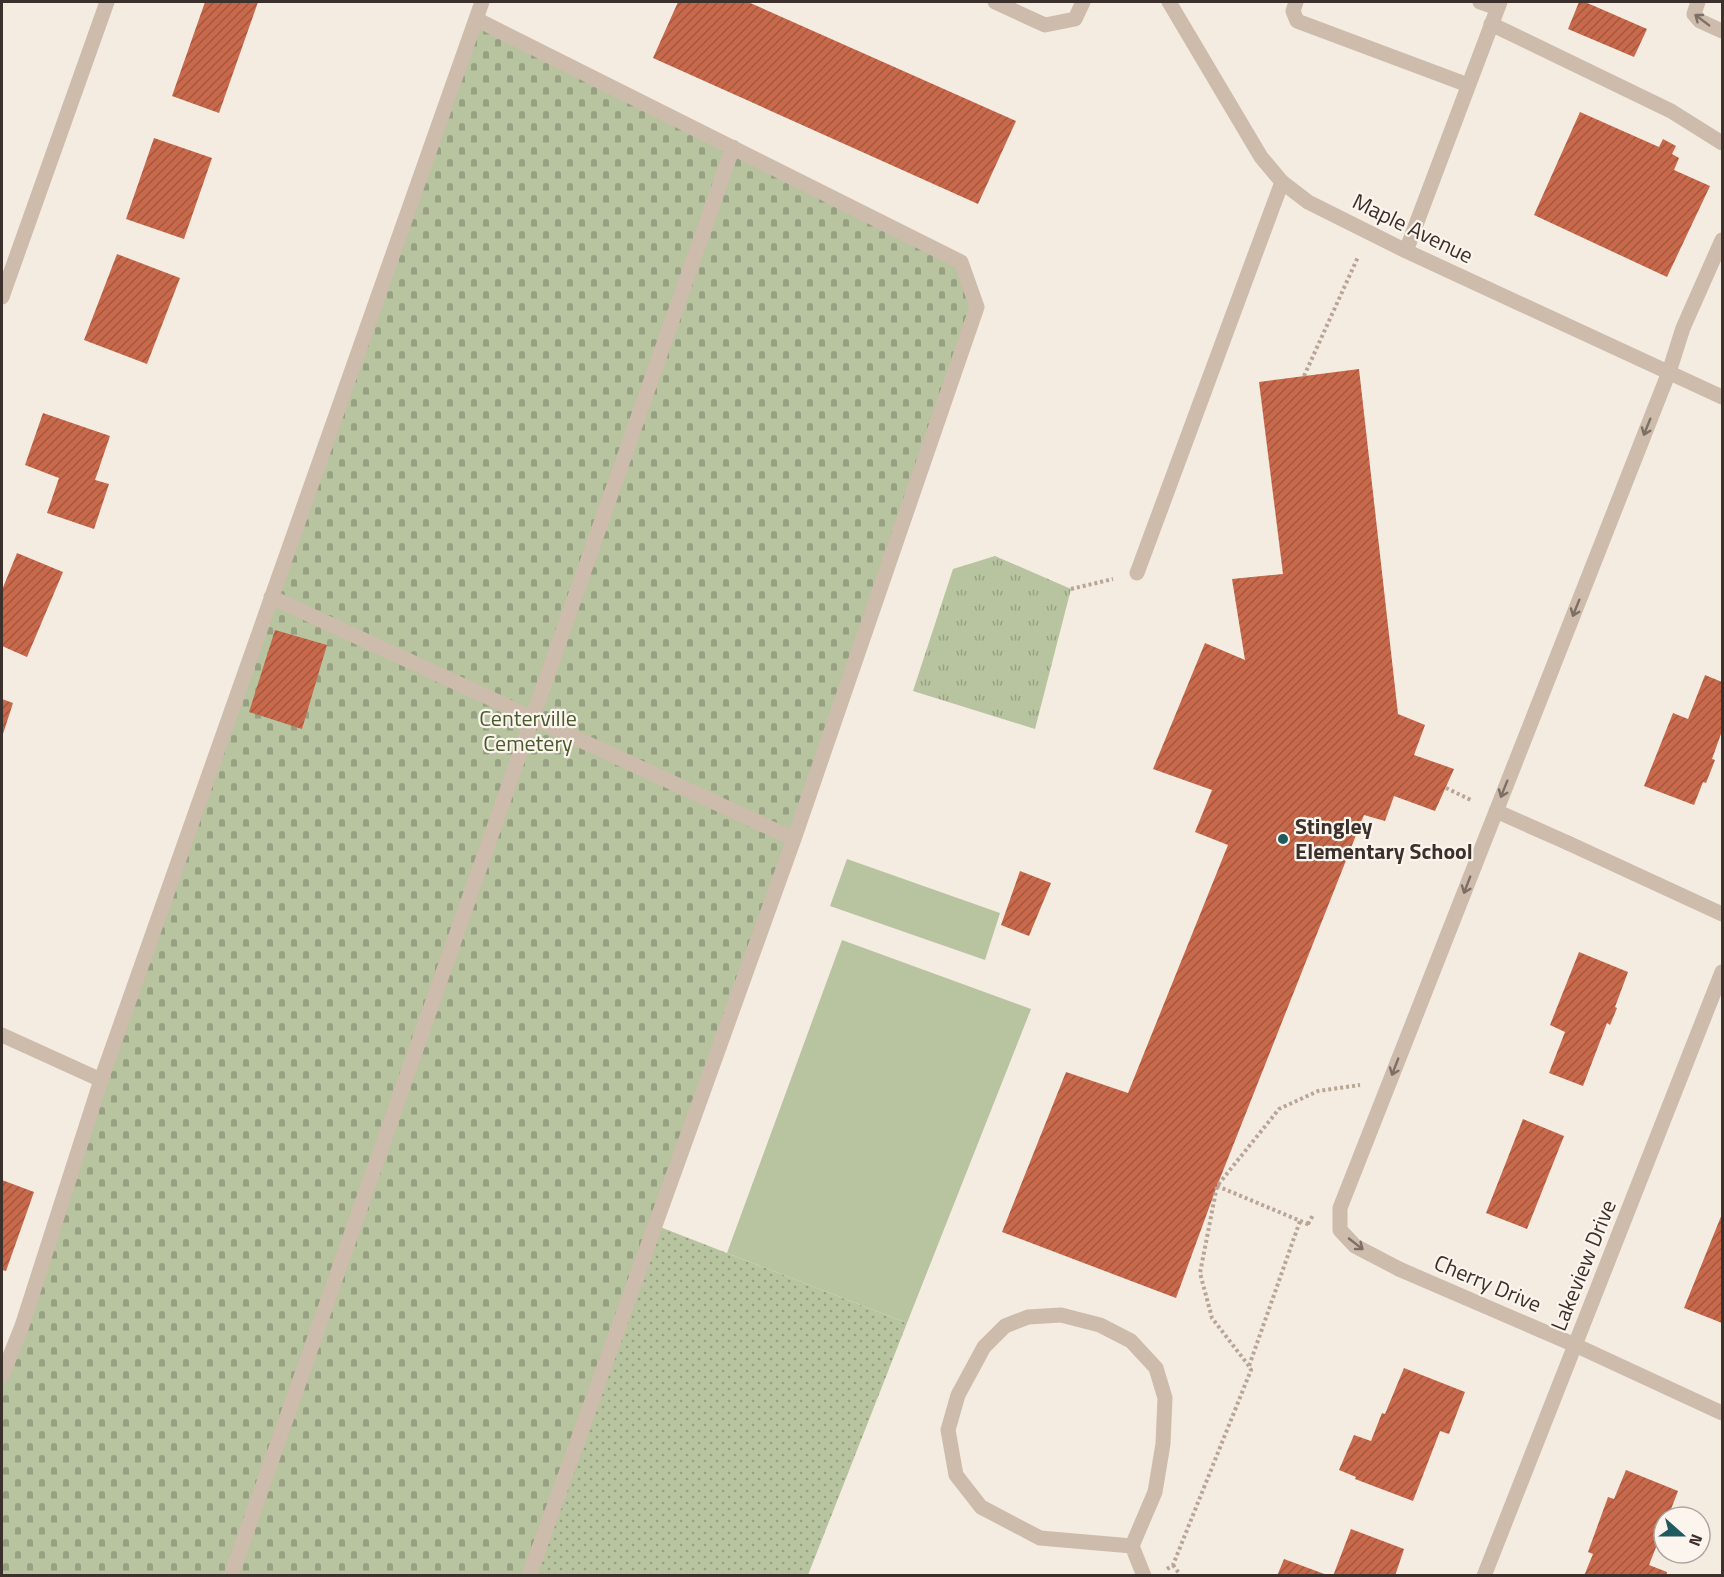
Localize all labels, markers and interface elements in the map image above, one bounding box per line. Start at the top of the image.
one-way arrow [1694,14,1710,27]
street label: Maple Avenue [1347,184,1479,272]
one-way arrow [1641,417,1652,435]
one-way arrow [1570,598,1581,617]
park label: Centerville Cemetery [479,701,577,760]
one-way arrow [1498,780,1509,798]
place label: Stingley Elementary School [1295,809,1473,868]
marker: Stingley Elementary School [1276,832,1290,846]
one-way arrow [1460,875,1471,894]
one-way arrow [1389,1057,1400,1075]
street label: Lakeview Drive [1541,1194,1625,1336]
one-way arrow [1348,1237,1364,1250]
street label: Cherry Drive [1429,1245,1547,1321]
north arrow [1652,1505,1712,1565]
text: N [1683,1531,1709,1550]

